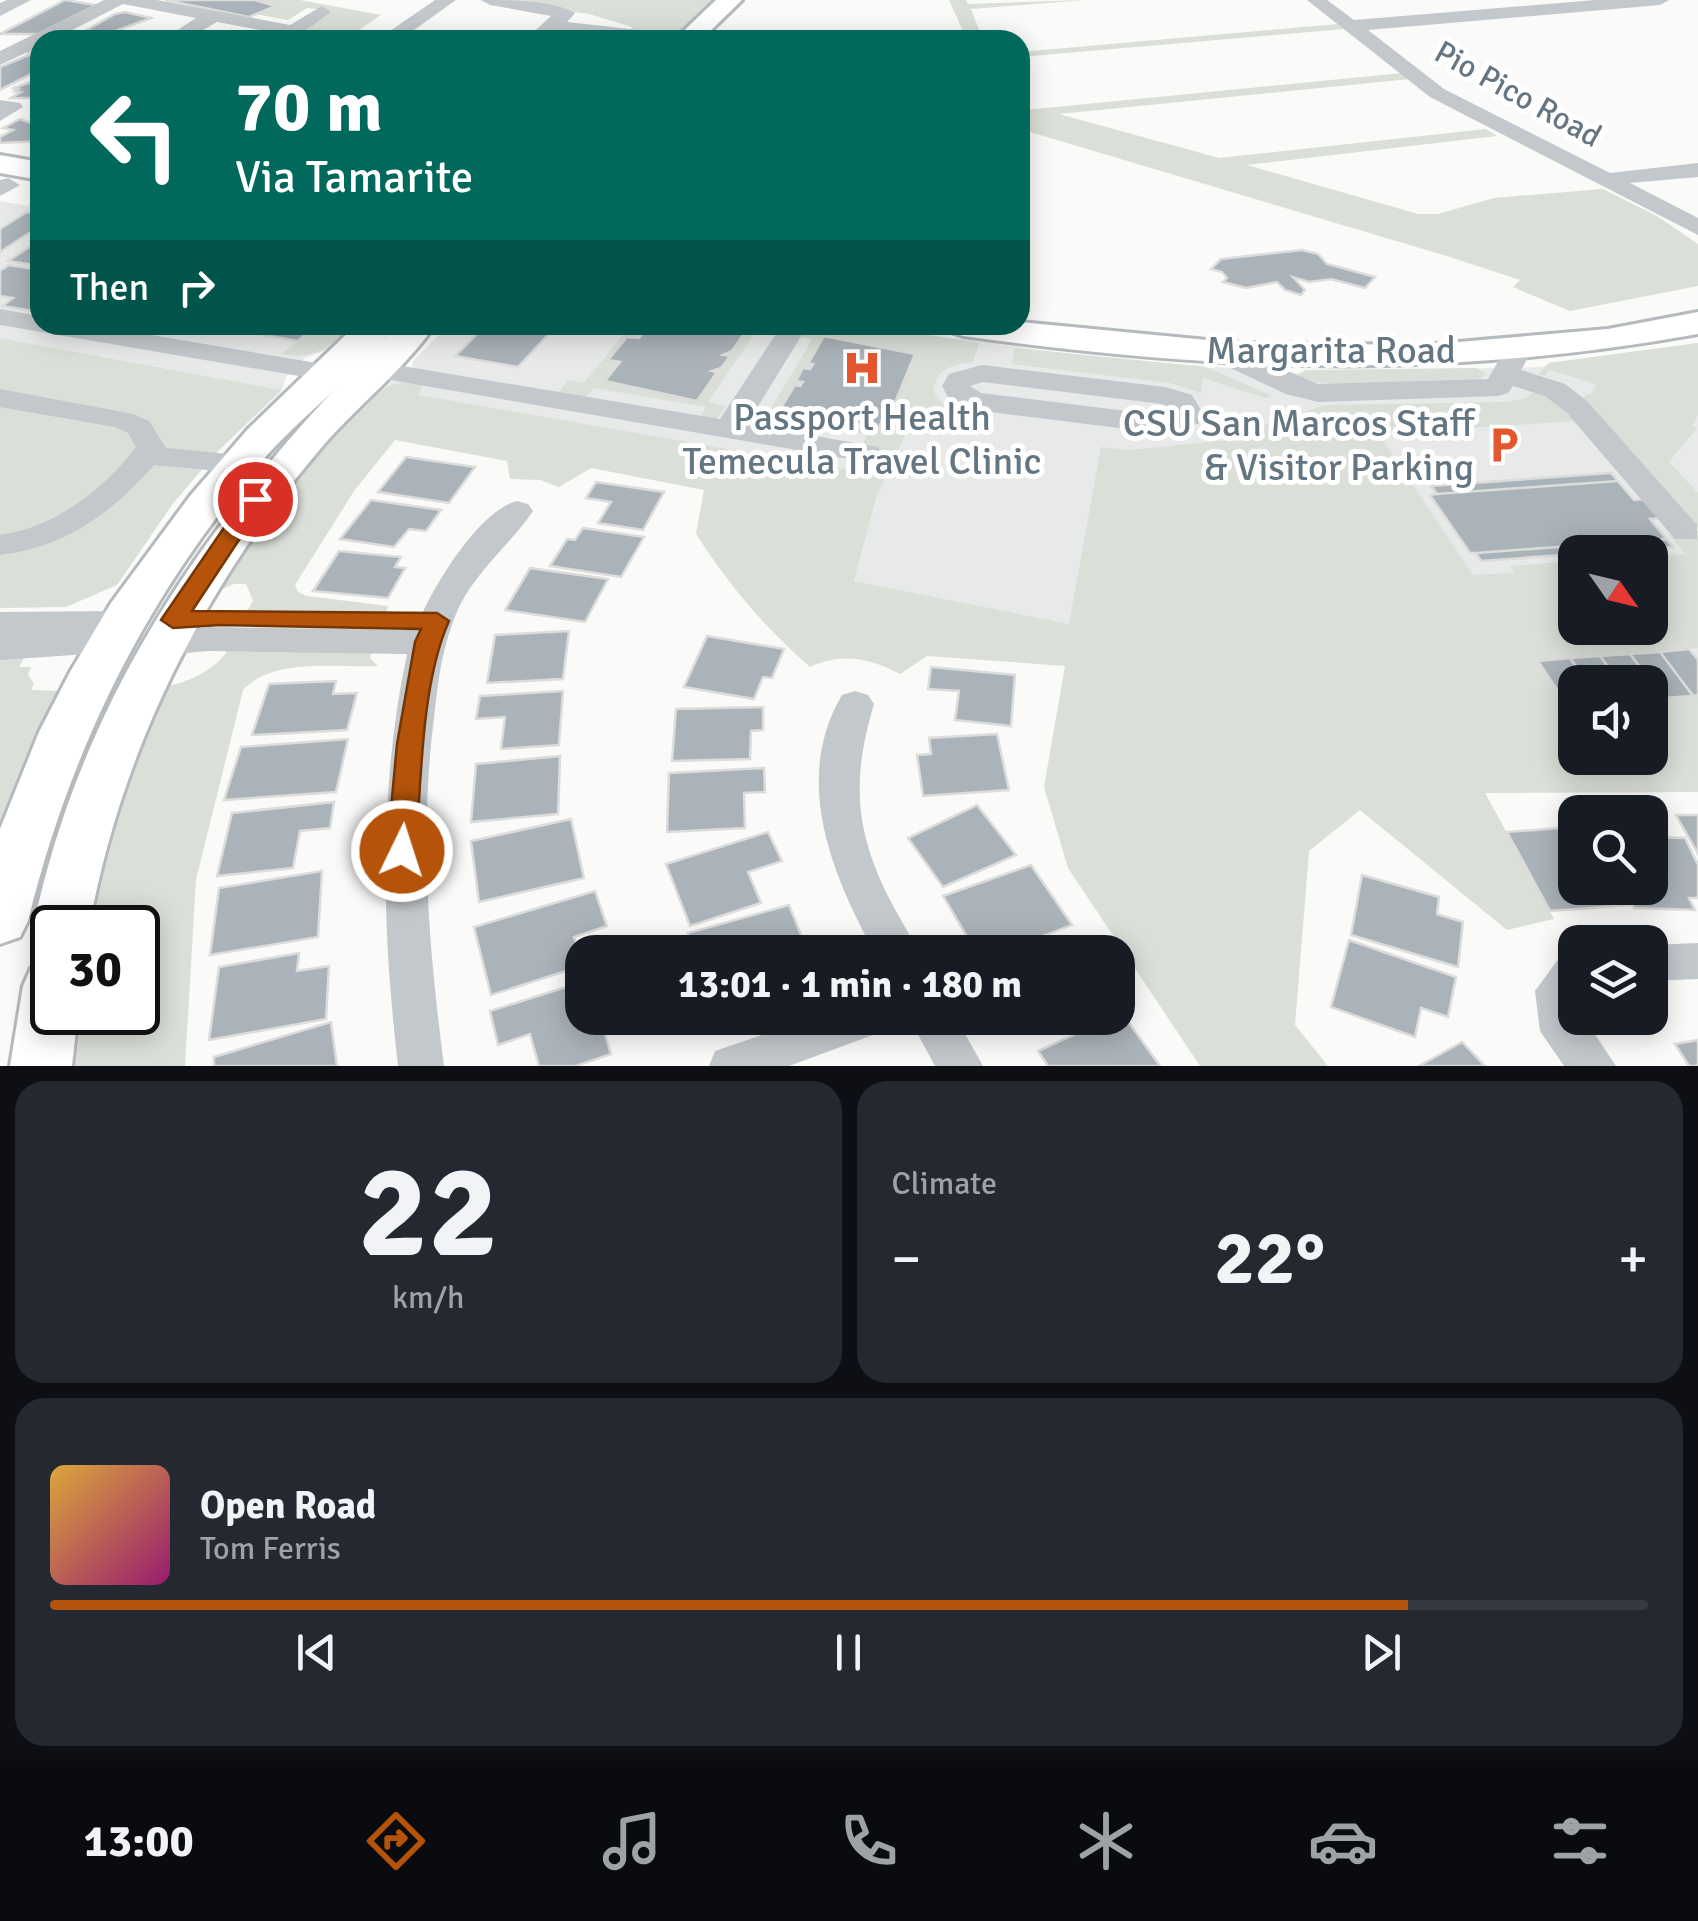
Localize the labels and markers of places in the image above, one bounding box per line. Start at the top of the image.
hospital icon: Passport Health Temecula Travel Clinic [841,347,883,389]
place label: Passport Health Temecula Travel Clinic [682,394,1042,485]
place label: CSU San Marcos Staff & Visitor Parking [1123,400,1476,491]
parking icon: CSU San Marcos Staff & Visitor Parking [1483,424,1525,466]
pin [213,457,298,542]

